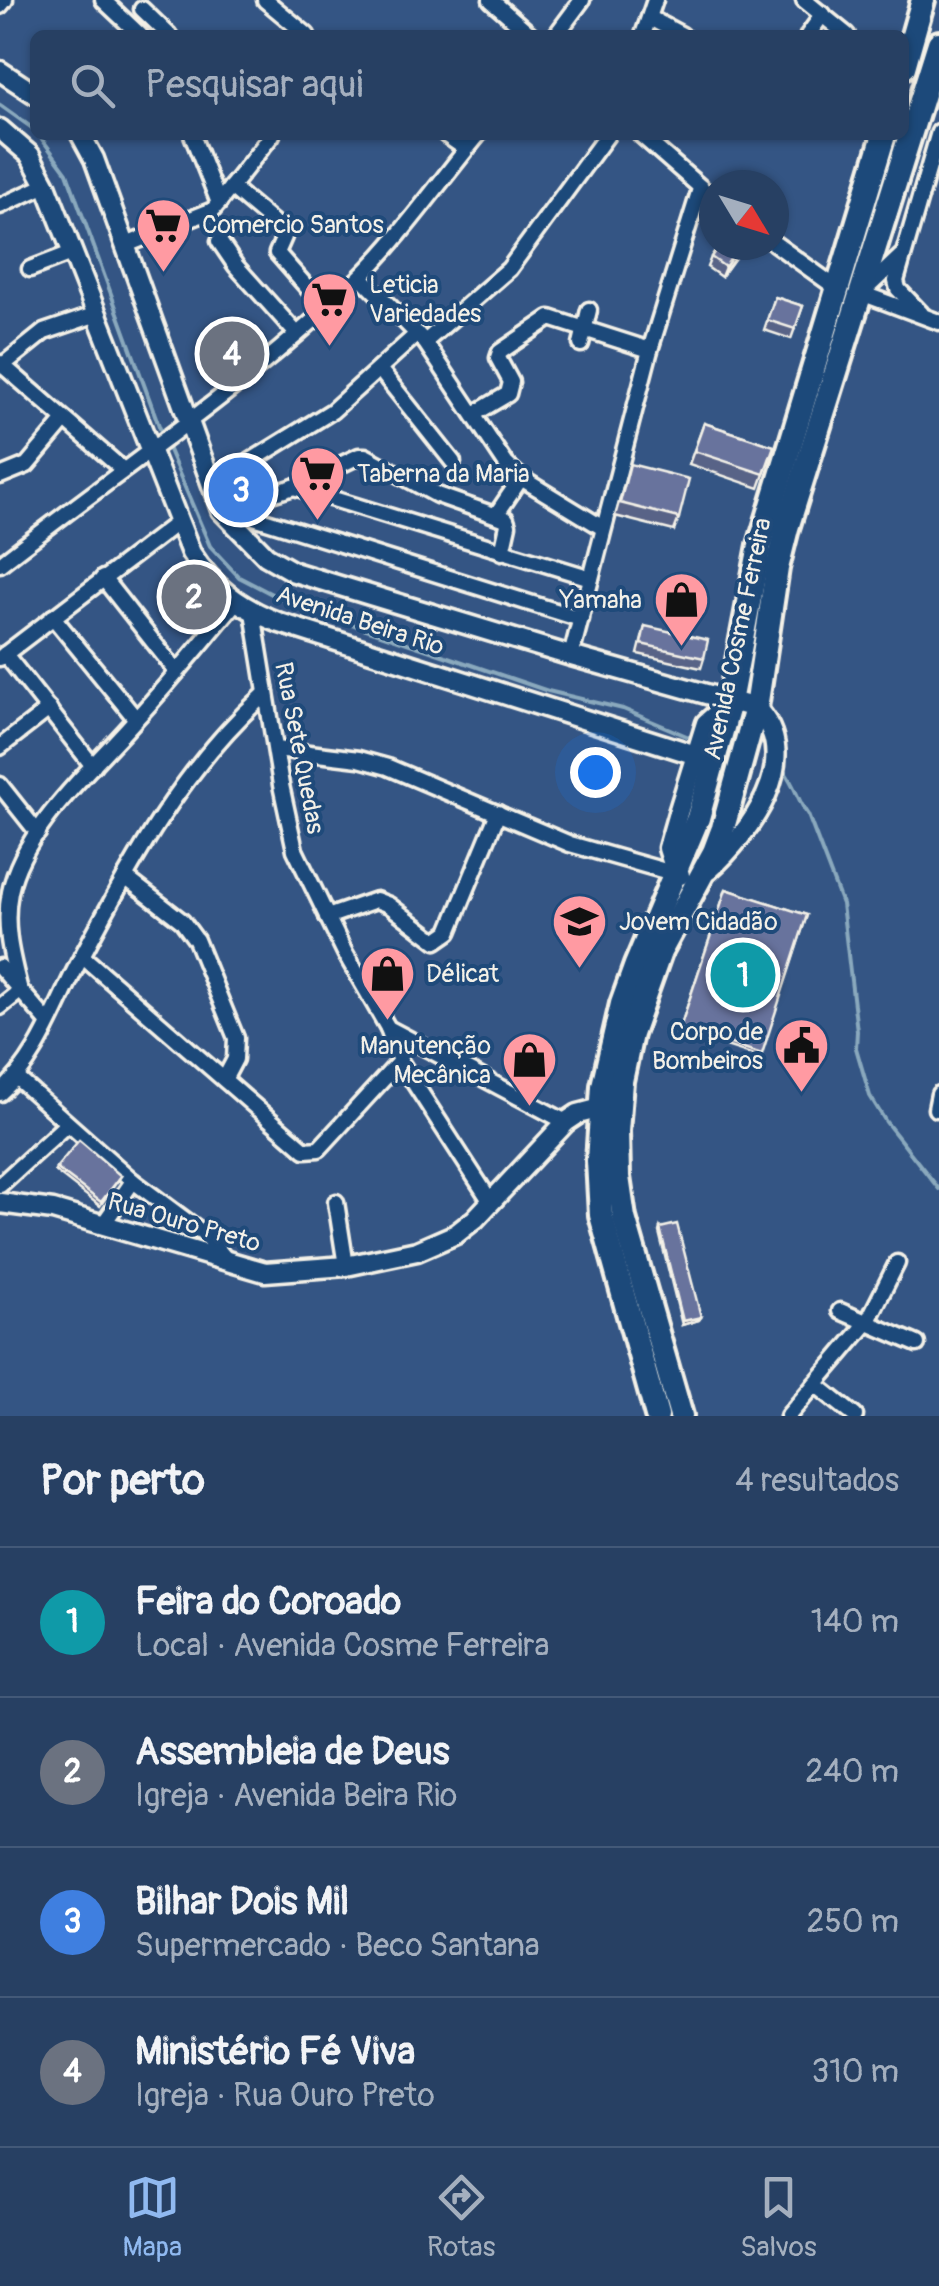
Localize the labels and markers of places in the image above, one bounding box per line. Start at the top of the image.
supermarket icon: Comercio Santos [133,195,193,274]
place label: Comercio Santos [202,210,384,241]
supermarket icon: Leticia Variedades [300,269,360,348]
place label: Leticia Variedades [369,270,481,330]
pin: 4 [200,316,264,392]
supermarket icon: Taberna da Maria [288,444,348,523]
pin: 3 [208,452,274,528]
place label: Taberna da Maria [357,459,530,490]
pin: 2 [162,560,226,634]
shop icon: Yamaha [651,570,711,649]
place label: Yamaha [559,585,642,616]
school or university icon: Jovem Cidadão [550,892,610,971]
place label: Jovem Cidadão [619,907,778,938]
pin: 1 [710,938,776,1012]
shop icon: Délicat [357,944,417,1023]
place label: Délicat [426,959,500,990]
public building icon: Corpo de Bombeiros [772,1016,832,1095]
place label: Corpo de Bombeiros [652,1017,764,1077]
shop icon: Manutenção Mecânica [500,1030,560,1109]
place label: Manutenção Mecânica [360,1031,491,1091]

